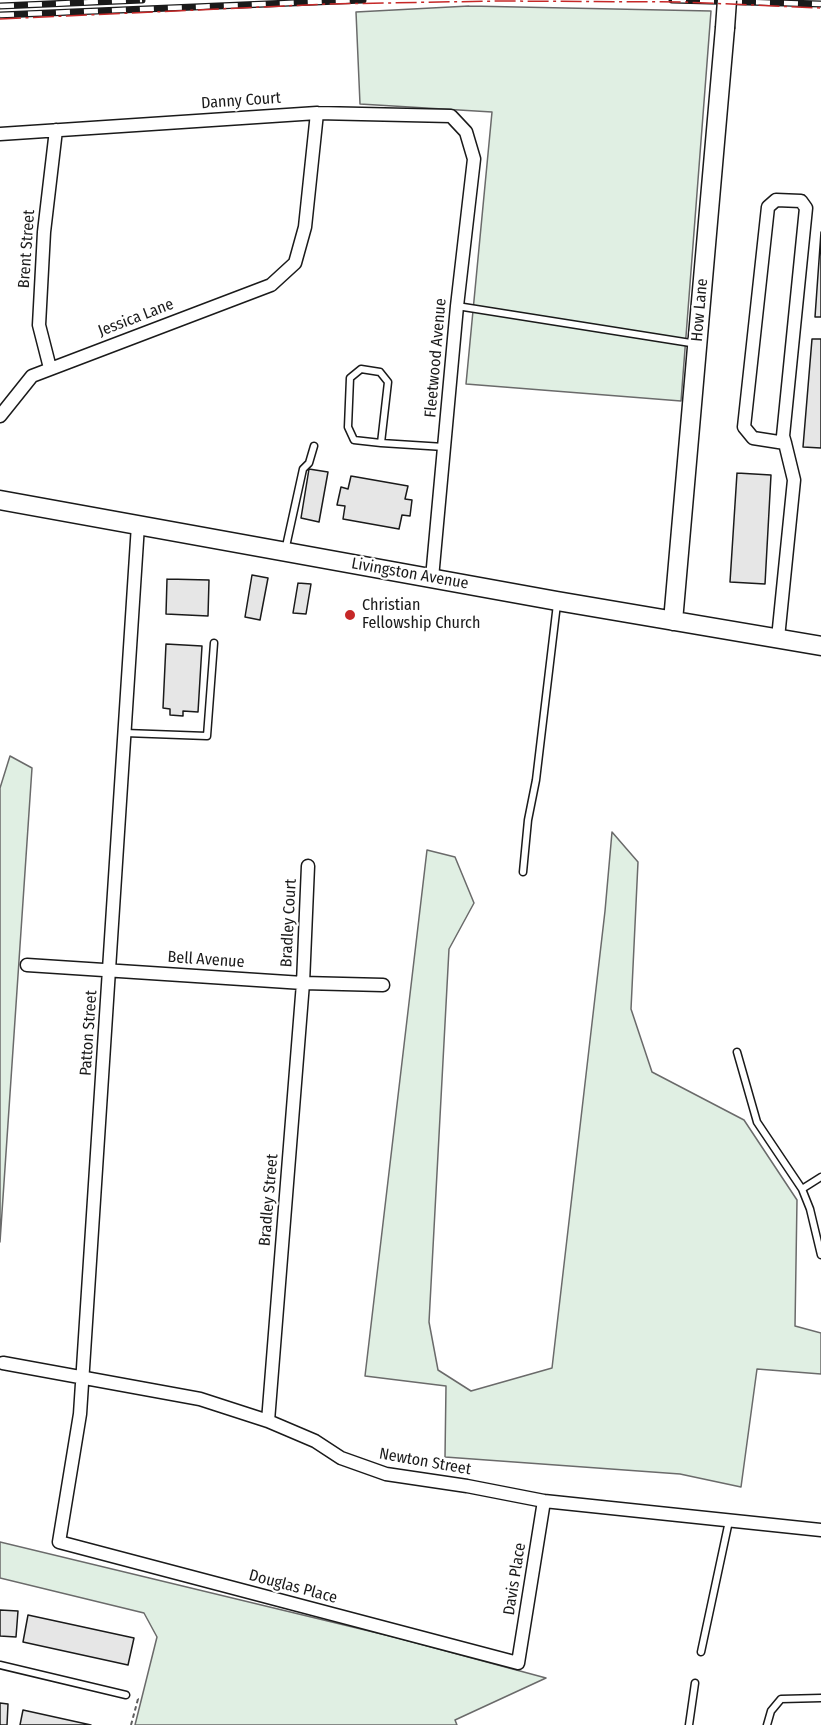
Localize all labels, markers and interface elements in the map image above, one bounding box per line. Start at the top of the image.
street label: Danny Court [200,89,282,113]
street label: Brent Street [15,209,39,289]
street label: How Lane [688,278,712,342]
street label: Jessica Lane [96,295,176,341]
street label: Fleetwood Avenue [421,298,451,418]
street label: Livingston Avenue [350,554,470,594]
place label: Christian Fellowship Church [362,596,480,634]
marker: Christian Fellowship Church [343,608,357,622]
street label: Bradley Court [277,878,301,968]
street label: Bell Avenue [167,948,245,972]
street label: Patton Street [76,990,102,1076]
street label: Bradley Street [255,1153,283,1247]
street label: Newton Street [378,1444,472,1480]
street label: Davis Place [500,1541,530,1617]
street label: Douglas Place [247,1566,339,1608]

